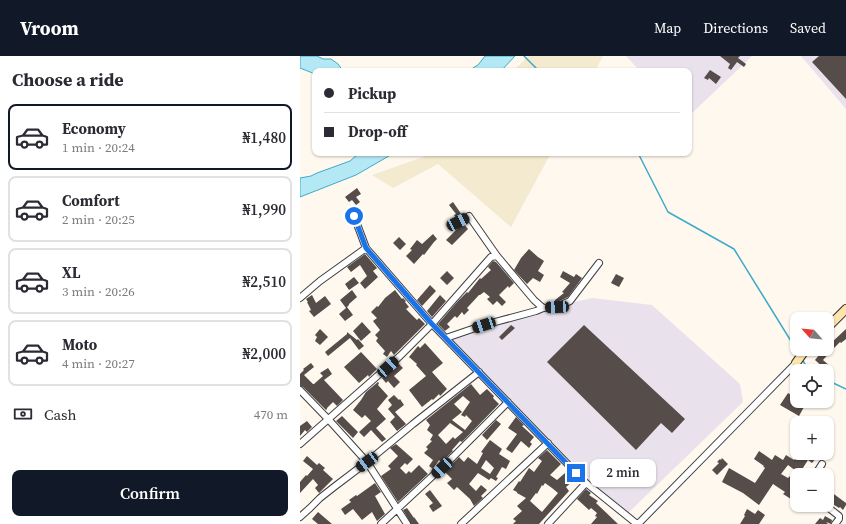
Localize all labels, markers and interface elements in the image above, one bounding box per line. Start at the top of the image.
text: Vroom [20,15,79,41]
text: Map [654,18,681,38]
text: Directions [703,18,768,38]
text: Saved [790,18,826,38]
text: Choose a ride [12,67,124,92]
text: Pickup [348,83,396,104]
text: Economy [62,118,126,139]
icon: car [14,119,50,155]
text: Drop-off [348,121,407,142]
text: ₦1,480 [242,127,286,148]
text: 1 min · 20:24 [62,139,135,156]
text: Comfort [62,190,120,211]
icon: car [14,191,50,227]
text: ₦1,990 [242,199,286,220]
route start [345,207,363,225]
text: 2 min · 20:25 [62,211,135,228]
car [445,211,471,233]
text: XL [62,262,81,283]
icon: car [14,263,50,299]
text: ₦2,510 [242,271,286,292]
text: 3 min · 20:26 [62,283,135,300]
car [545,300,569,314]
north arrow [790,312,834,356]
map controls [790,312,834,512]
car [471,316,497,334]
text: Moto [62,334,97,355]
icon: car [14,335,50,371]
text: ₦2,000 [242,343,286,364]
text: 4 min · 20:27 [62,355,135,372]
car [375,355,401,379]
button: locate [790,364,834,408]
icon: cash [12,403,34,425]
text: Cash [44,404,76,425]
text: 470 m [254,406,288,423]
button: + [790,416,834,460]
car [354,450,380,474]
car [429,455,455,481]
callout: 2 min [590,459,656,487]
route end [567,464,585,482]
text: 2 min [606,464,640,481]
button: − [790,468,834,512]
button: Confirm [12,470,288,516]

